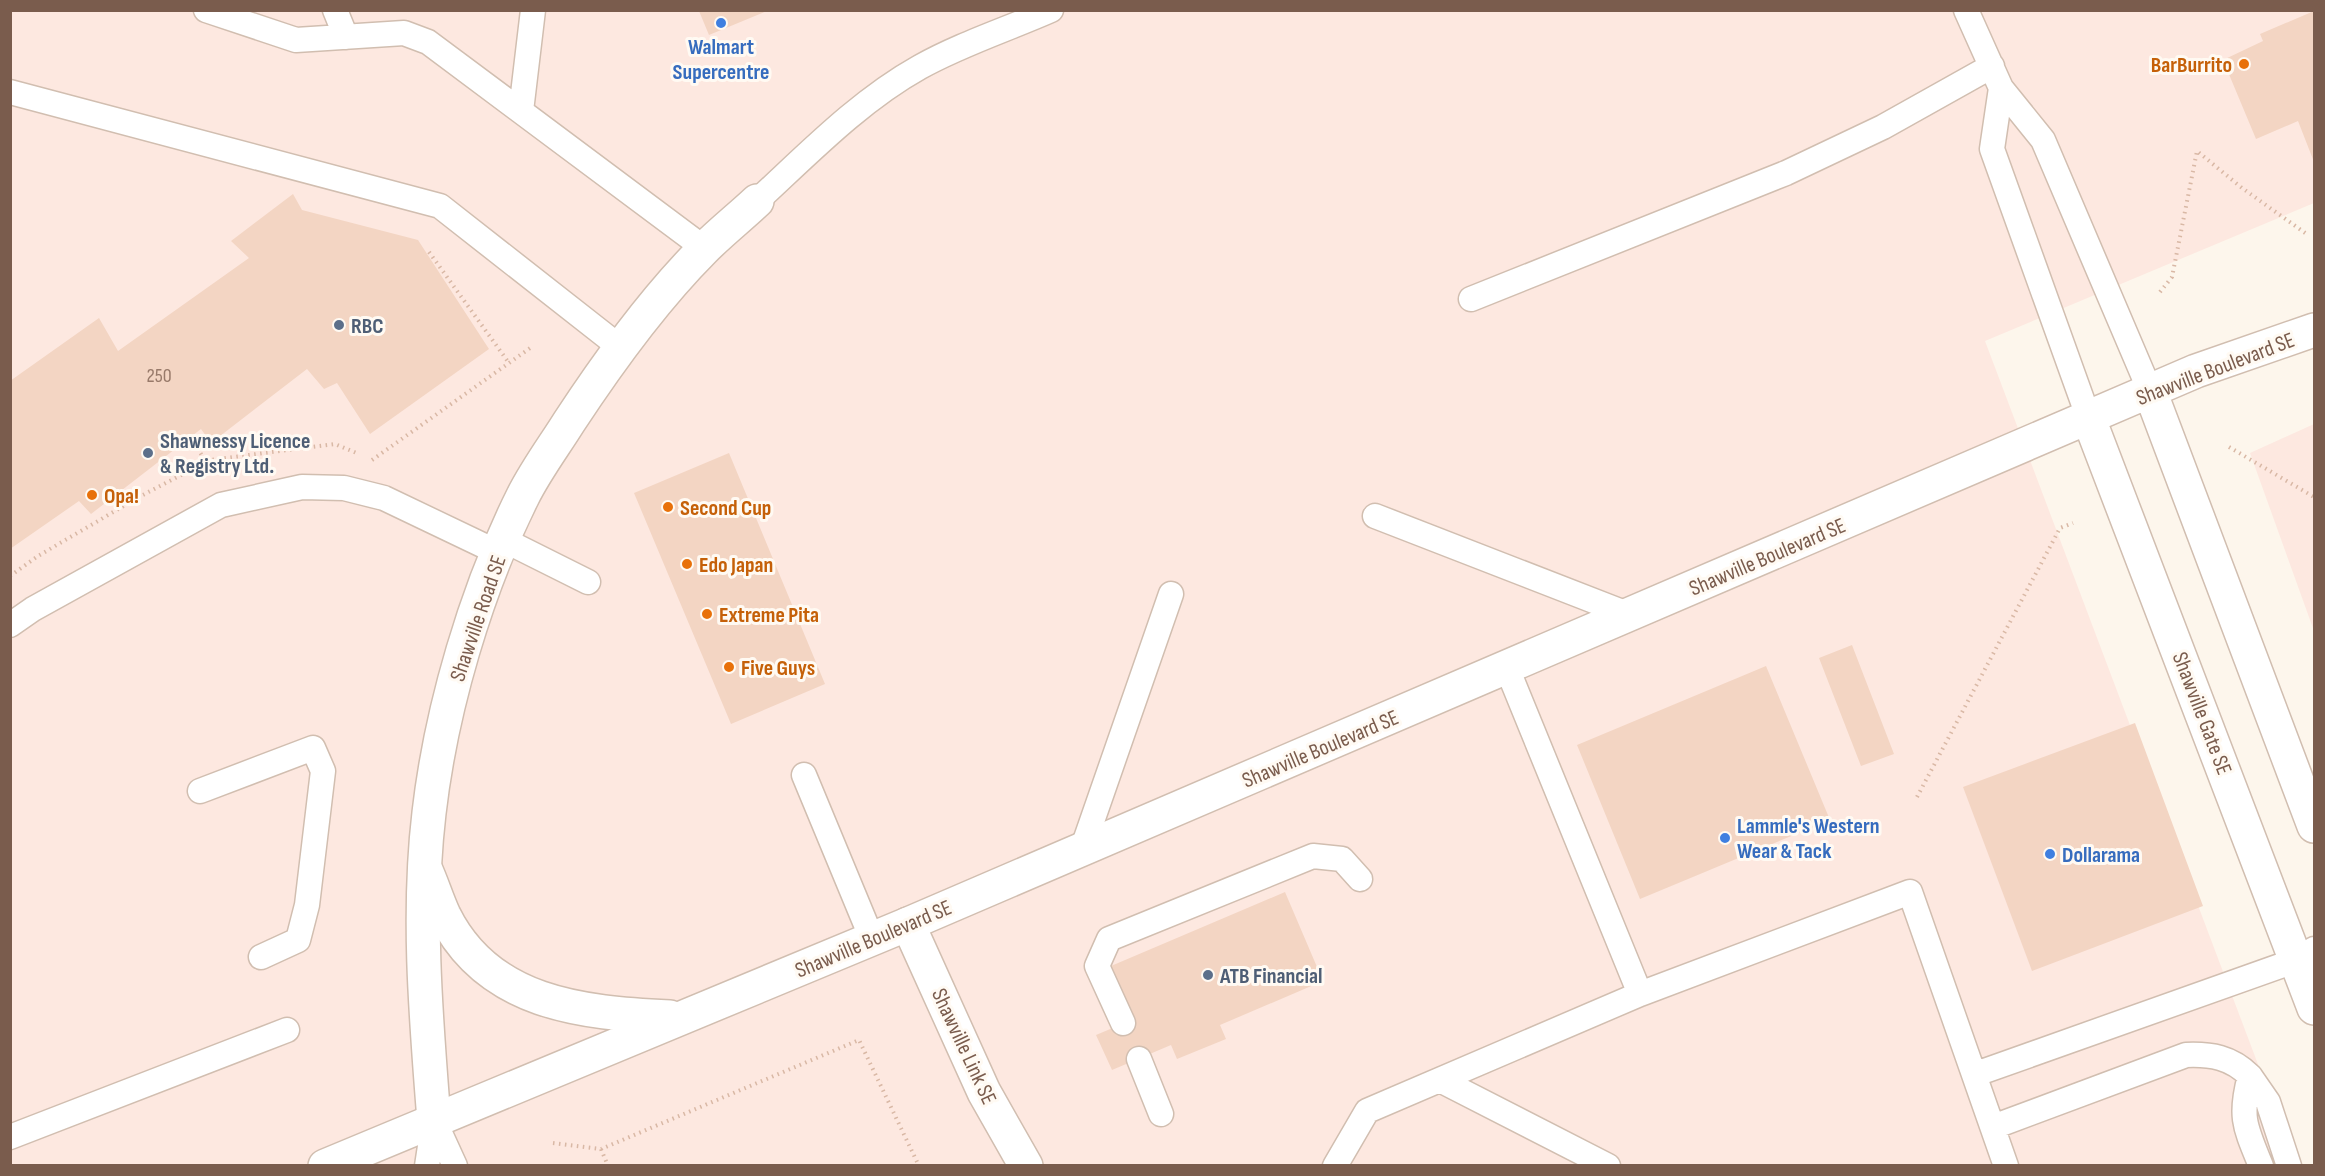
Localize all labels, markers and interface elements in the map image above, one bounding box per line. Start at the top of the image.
marker: Walmart Supercentre [714,16,728,30]
place label: Walmart Supercentre [673,34,769,86]
place label: BarBurrito [2151,52,2232,79]
marker: BarBurrito [2237,57,2251,71]
place label: RBC [351,313,384,340]
marker: RBC [332,318,346,332]
street label: Shawville Boulevard SE [2133,327,2298,412]
house number: 250 [146,364,172,388]
place label: Shawnessy Licence & Registry Ltd. [160,428,310,480]
marker: Shawnessy Licence & Registry Ltd. [141,446,155,460]
place label: Opa! [104,483,139,510]
marker: Opa! [85,488,99,502]
place label: Second Cup [680,495,771,522]
marker: Second Cup [661,500,675,514]
street label: Shawville Boulevard SE [1685,512,1850,603]
street label: Shawville Road SE [444,552,513,685]
place label: Edo Japan [699,552,773,579]
marker: Edo Japan [680,557,694,571]
place label: Extreme Pita [719,602,819,629]
marker: Extreme Pita [700,607,714,621]
street label: Shawville Gate SE [2166,648,2237,779]
place label: Five Guys [741,655,815,682]
marker: Five Guys [722,660,736,674]
street label: Shawville Boulevard SE [1238,704,1403,795]
place label: Lammle's Western Wear & Tack [1737,813,1880,865]
marker: Lammle's Western Wear & Tack [1718,831,1732,845]
place label: Dollarama [2062,842,2140,869]
marker: Dollarama [2043,847,2057,861]
street label: Shawville Boulevard SE [791,894,956,985]
place label: ATB Financial [1219,963,1322,990]
marker: ATB Financial [1201,968,1215,982]
street label: Shawville Link SE [925,984,1002,1109]

